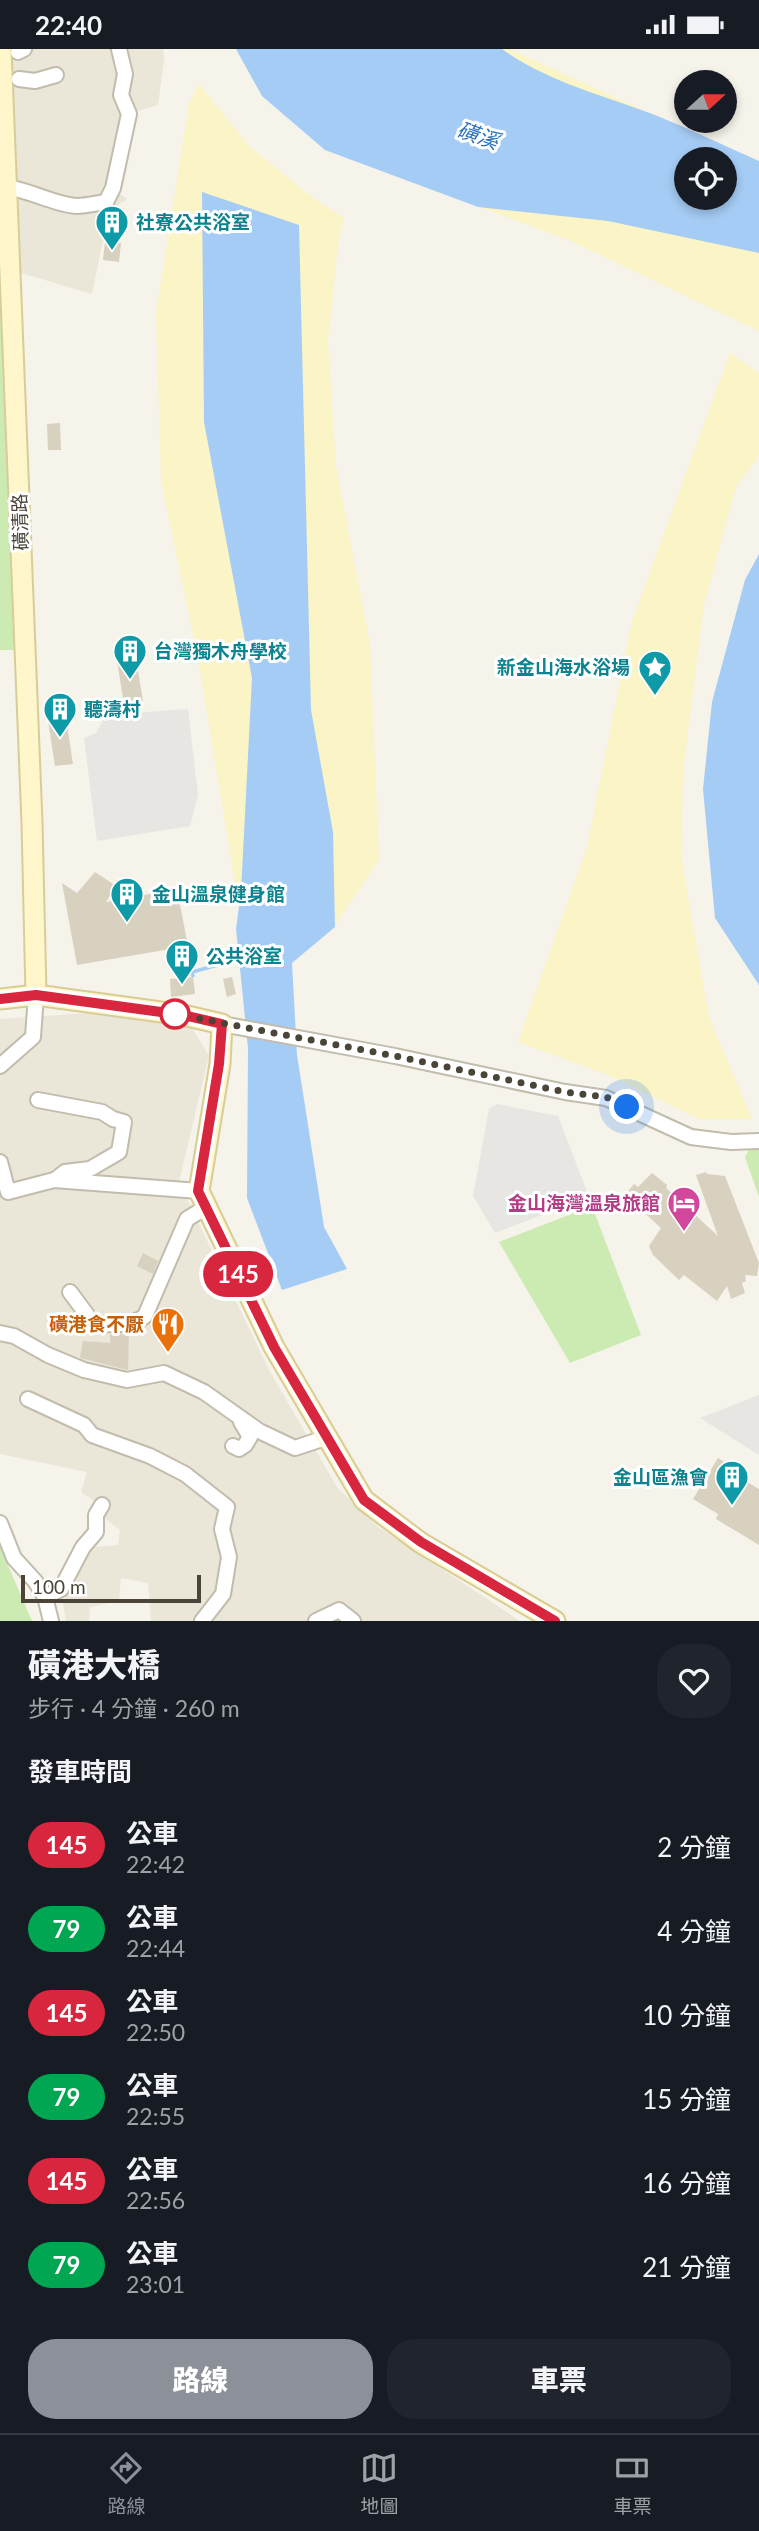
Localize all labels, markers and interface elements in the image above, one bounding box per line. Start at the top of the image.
text: 22:40 [35,9,102,41]
north arrow [674,70,737,133]
map controls [674,70,737,210]
water label: 磺溪 [455,116,505,154]
button: locate [674,147,737,210]
building icon: 社寮公共浴室 [93,203,131,252]
place label: 社寮公共浴室 [136,210,250,233]
street label: 磺清路 [7,493,32,551]
building icon: 台灣獨木舟學校 [111,632,149,681]
place label: 台灣獨木舟學校 [154,639,287,662]
place icon: 新金山海水浴場 [636,648,674,697]
place label: 新金山海水浴場 [497,655,630,678]
building icon: 聽濤村 [41,690,79,739]
place label: 聽濤村 [84,697,141,720]
building icon: 金山溫泉健身館 [108,875,146,924]
place label: 金山溫泉健身館 [152,882,285,905]
building icon: 公共浴室 [163,937,201,986]
place label: 公共浴室 [206,944,282,967]
unlabelled marker [160,999,190,1029]
your location [609,1089,644,1124]
hotel icon: 金山海灣溫泉旅館 [665,1184,703,1233]
place label: 金山海灣溫泉旅館 [508,1191,660,1214]
line badge: 145 [198,1251,278,1297]
text: 145 [217,1259,259,1288]
restaurant icon: 磺港食不厭 [149,1305,187,1354]
place label: 磺港食不厭 [49,1312,144,1335]
building icon: 金山區漁會 [713,1458,751,1507]
place label: 金山區漁會 [613,1465,708,1488]
scale bar [21,1572,201,1604]
text: 100 m [32,1575,86,1598]
text: 磺港大橋 [28,1644,160,1684]
button: heart [657,1644,731,1718]
text: 步行 · 4 分鐘 · 260 m [28,1694,240,1722]
text: 發車時間 [28,1755,132,1787]
text: 公車 [126,1817,178,1849]
text: 145 [46,1830,87,1859]
text: 2 分鐘 [657,1831,731,1863]
text: 22:42 [126,1850,185,1878]
text: 公車 [126,1901,178,1933]
text: 79 [53,1914,80,1943]
text: 4 分鐘 [657,1915,731,1947]
text: 22:44 [126,1934,185,1962]
text: 公車 [126,1985,178,2017]
text: 145 [46,1998,87,2027]
text: 10 分鐘 [642,1999,731,2031]
text: 22:50 [126,2018,185,2046]
text: 公車 [126,2069,178,2101]
text: 79 [53,2082,80,2111]
text: 15 分鐘 [642,2083,731,2115]
text: 22:55 [126,2102,185,2130]
text: 公車 [126,2153,178,2185]
text: 145 [46,2166,87,2195]
text: 16 分鐘 [642,2167,731,2199]
text: 22:56 [126,2186,185,2214]
text: 公車 [126,2237,178,2269]
text: 79 [53,2250,80,2279]
text: 21 分鐘 [642,2251,731,2283]
text: 23:01 [126,2270,185,2298]
button: 路線 [28,2339,373,2419]
button: 車票 [387,2339,731,2419]
tab: 路線 [107,2449,146,2518]
tab: 地圖 [360,2449,399,2518]
tab: 車票 [613,2449,652,2518]

